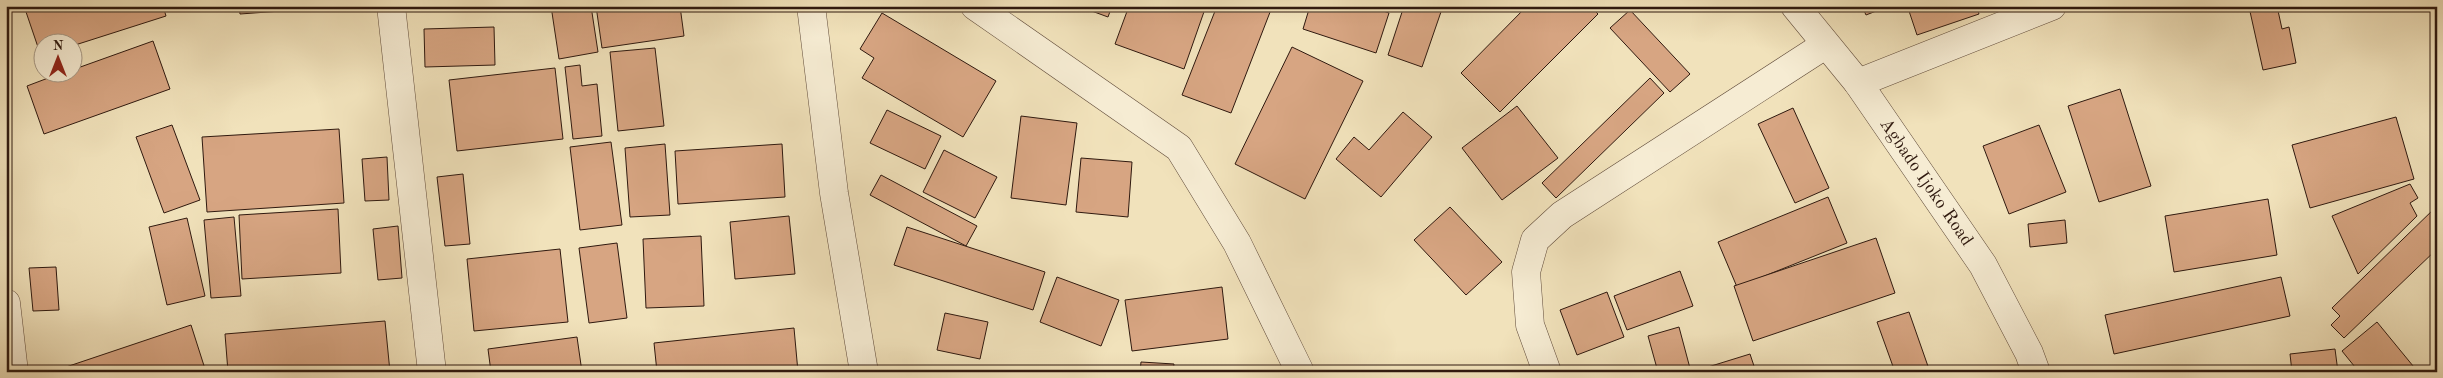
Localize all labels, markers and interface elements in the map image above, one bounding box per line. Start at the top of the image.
north arrow [32,32,82,82]
text: N [53,39,64,53]
street label: Agbado Ijoko Road [1876,115,1976,249]

